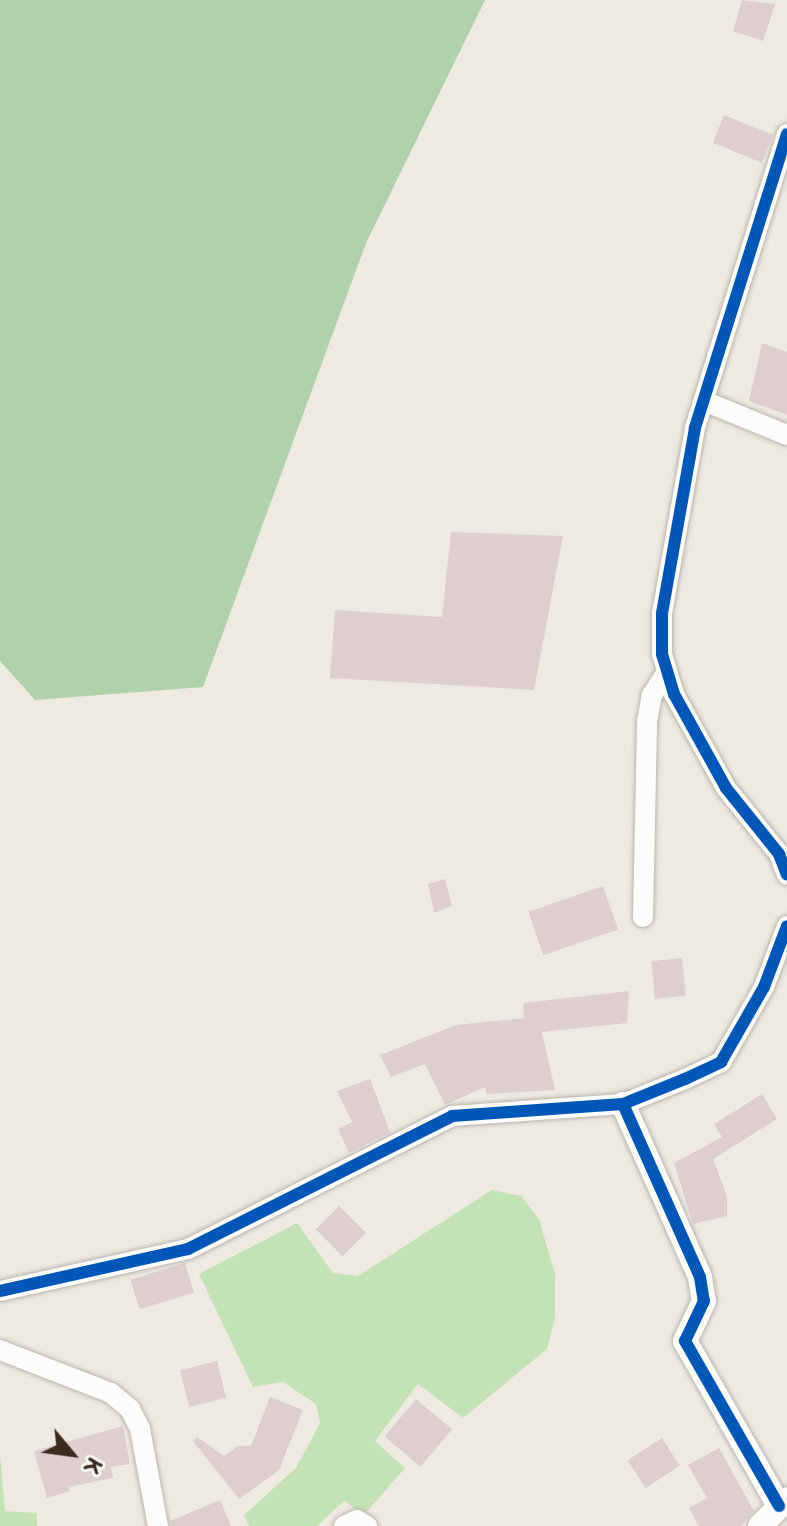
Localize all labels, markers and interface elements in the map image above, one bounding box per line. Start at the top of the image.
north arrow [32,1414,112,1494]
text: K [78,1453,109,1479]

